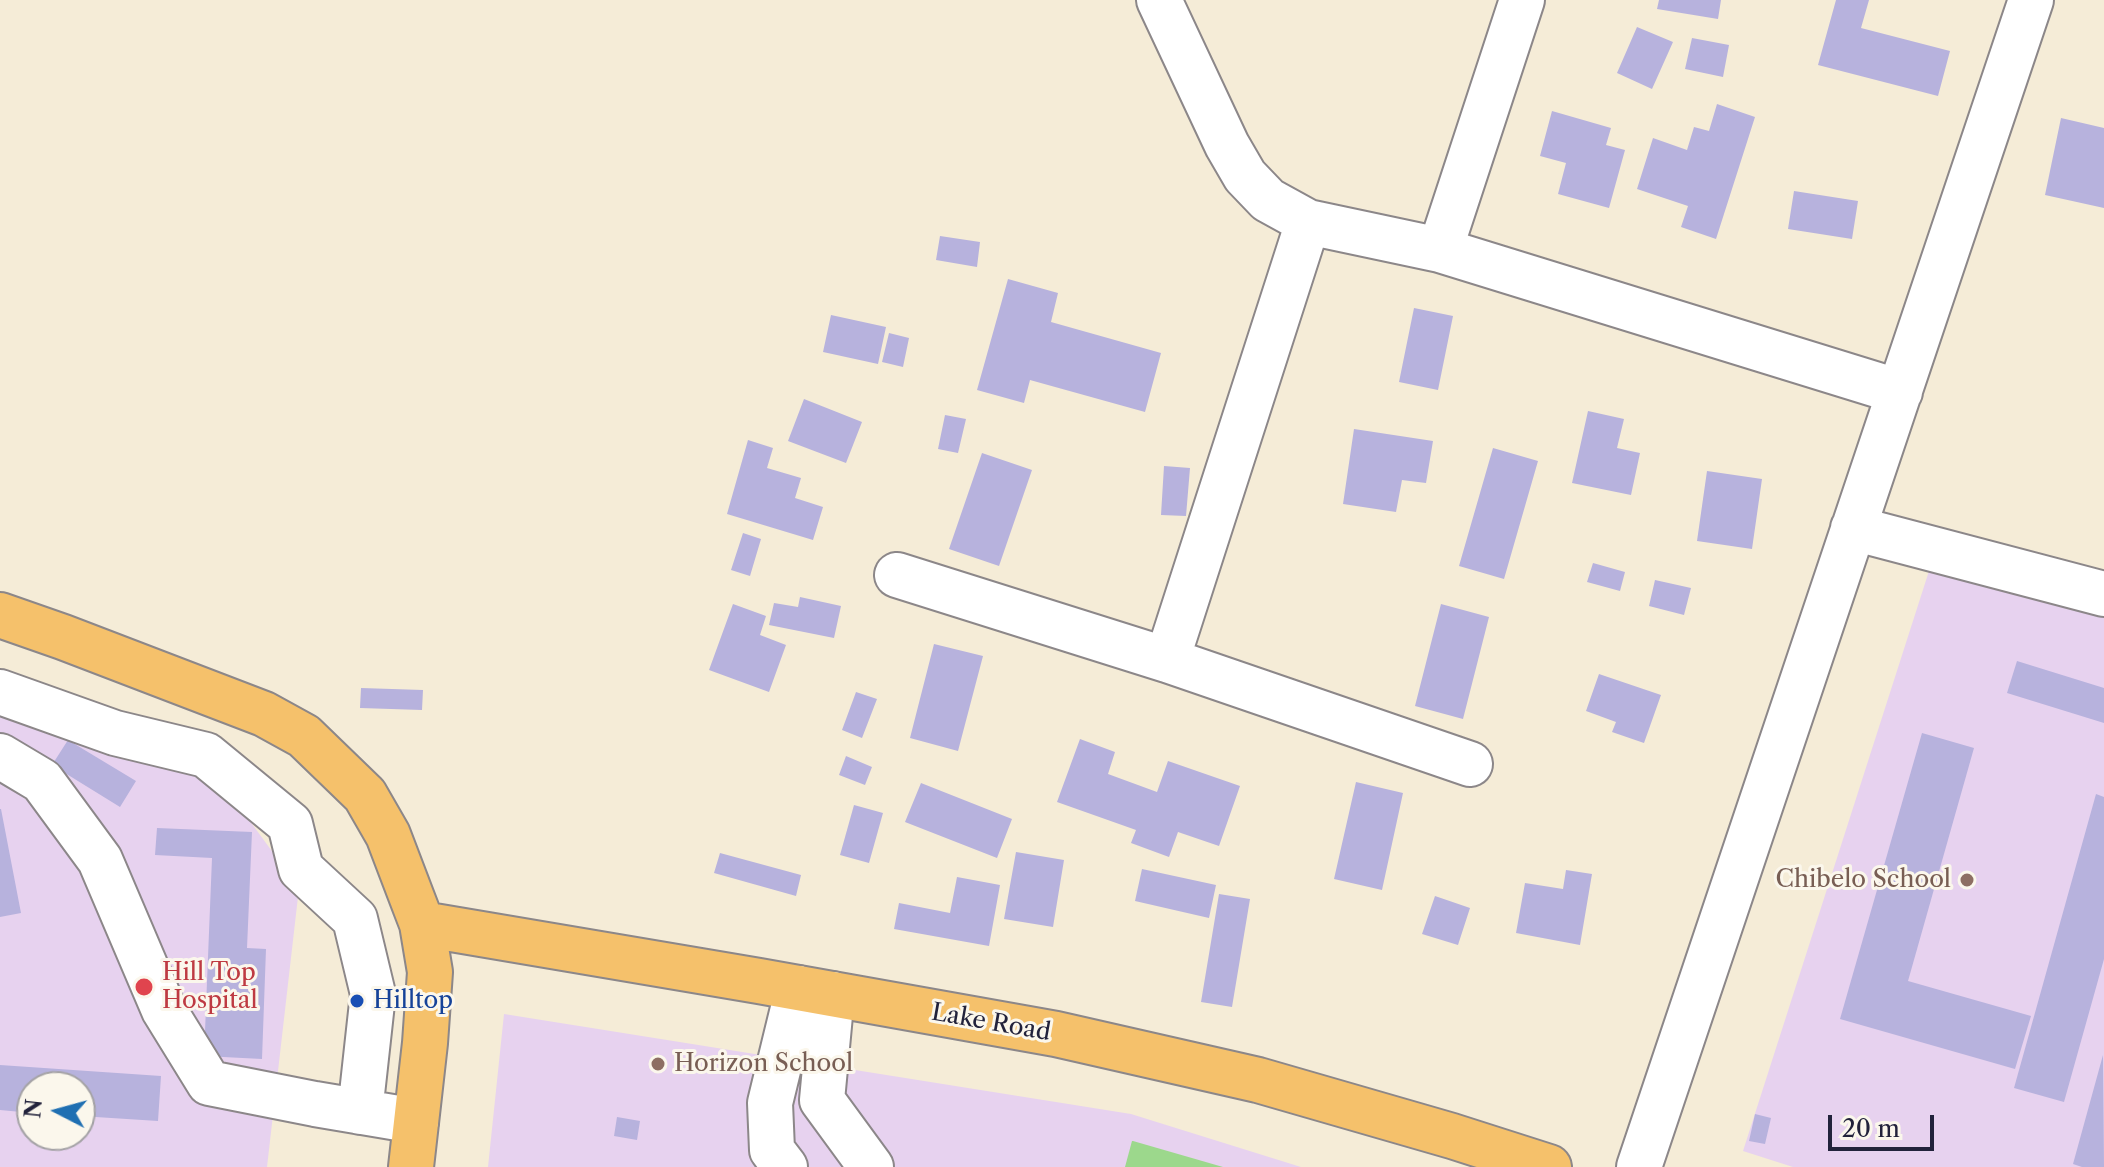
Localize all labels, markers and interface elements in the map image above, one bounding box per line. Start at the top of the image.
place label: Chibelo School [1775,866,1951,894]
marker: Chibelo School [1958,871,1976,889]
place label: Hill Top Hospital [162,959,258,1015]
marker: Hill Top Hospital [133,976,155,998]
place label: Hilltop [373,987,453,1015]
marker: Hilltop [348,992,366,1010]
street label: Lake Road [929,998,1053,1048]
place label: Horizon School [674,1050,853,1078]
marker: Horizon School [649,1055,667,1073]
north arrow [16,1071,96,1151]
text: N [19,1098,48,1120]
scale bar [1832,1099,1938,1149]
text: 20 m [1842,1114,1900,1143]

